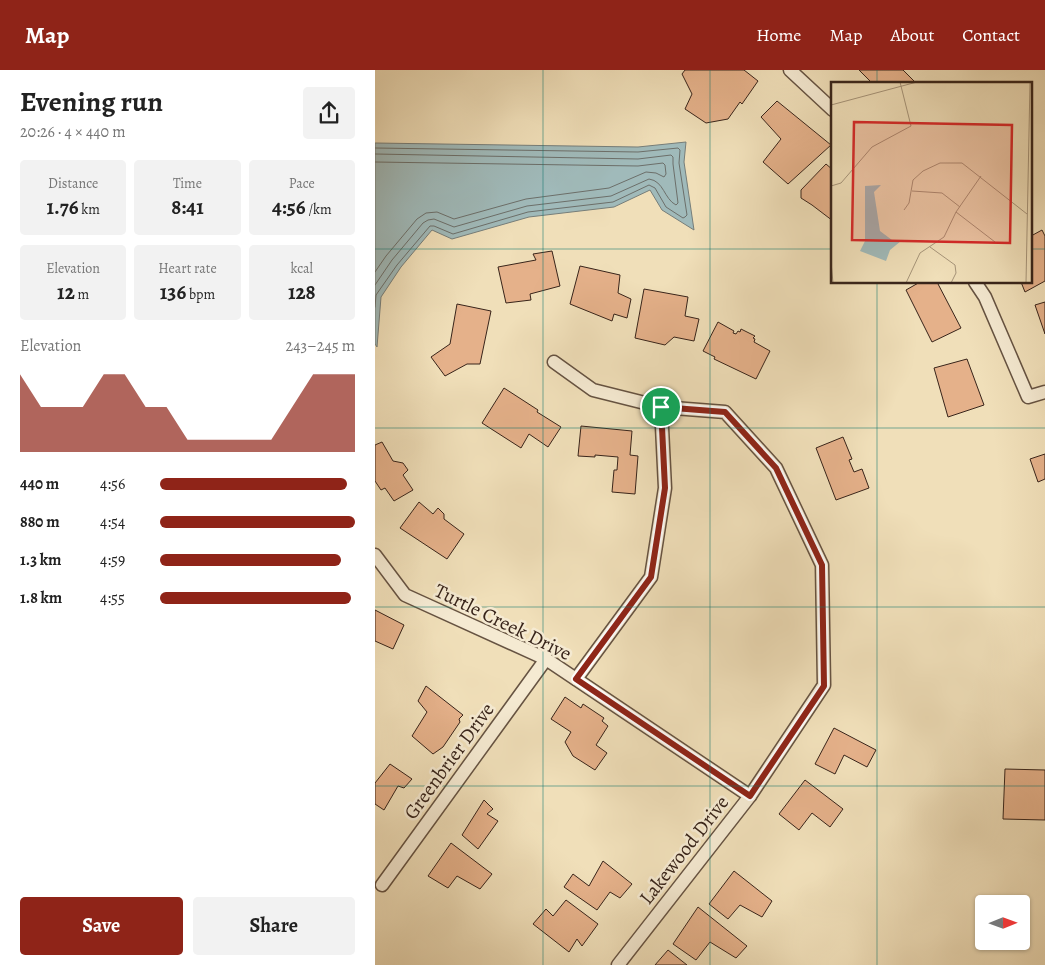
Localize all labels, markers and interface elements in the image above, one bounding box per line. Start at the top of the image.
text: Map [25,19,69,51]
text: Home [756,23,801,47]
text: Map [829,23,862,47]
text: About [890,23,934,47]
text: Contact [962,23,1020,47]
inset map [831,82,1033,284]
text: Evening run [20,83,163,121]
button: share [303,87,355,139]
text: 20:26 · 4 × 440 m [20,121,126,143]
text: Distance [48,174,98,193]
text: Time [173,174,202,193]
text: Pace [289,174,315,193]
text: 1.76 [46,193,79,221]
text: 8:41 [171,193,204,221]
text: 4:56 [272,193,306,221]
text: km [79,200,100,219]
text: /km [306,200,332,219]
text: Elevation [46,259,100,278]
text: Heart rate [158,259,217,278]
text: kcal [291,259,313,278]
text: 12 [57,278,75,306]
text: 136 [160,278,186,306]
text: 128 [288,278,316,306]
text: m [75,285,89,304]
text: bpm [186,285,215,304]
text: Elevation [20,335,81,357]
text: 243–245 m [286,335,355,357]
pin [640,386,682,428]
icon: arrive [647,393,675,421]
text: 440 m [20,473,59,495]
text: 4:56 [100,473,125,495]
text: 880 m [20,511,60,533]
text: 4:54 [100,511,125,533]
text: 1.3 km [20,549,61,571]
text: 4:59 [100,549,125,571]
street label: Turtle Creek Drive [430,577,576,667]
text: 1.8 km [20,587,62,609]
text: 4:55 [100,587,125,609]
street label: Greenbrier Drive [397,697,501,825]
street label: Lakewood Drive [633,790,735,910]
north arrow [975,895,1030,950]
map controls [975,895,1030,950]
button: Save [20,897,183,955]
button: Share [193,897,355,955]

